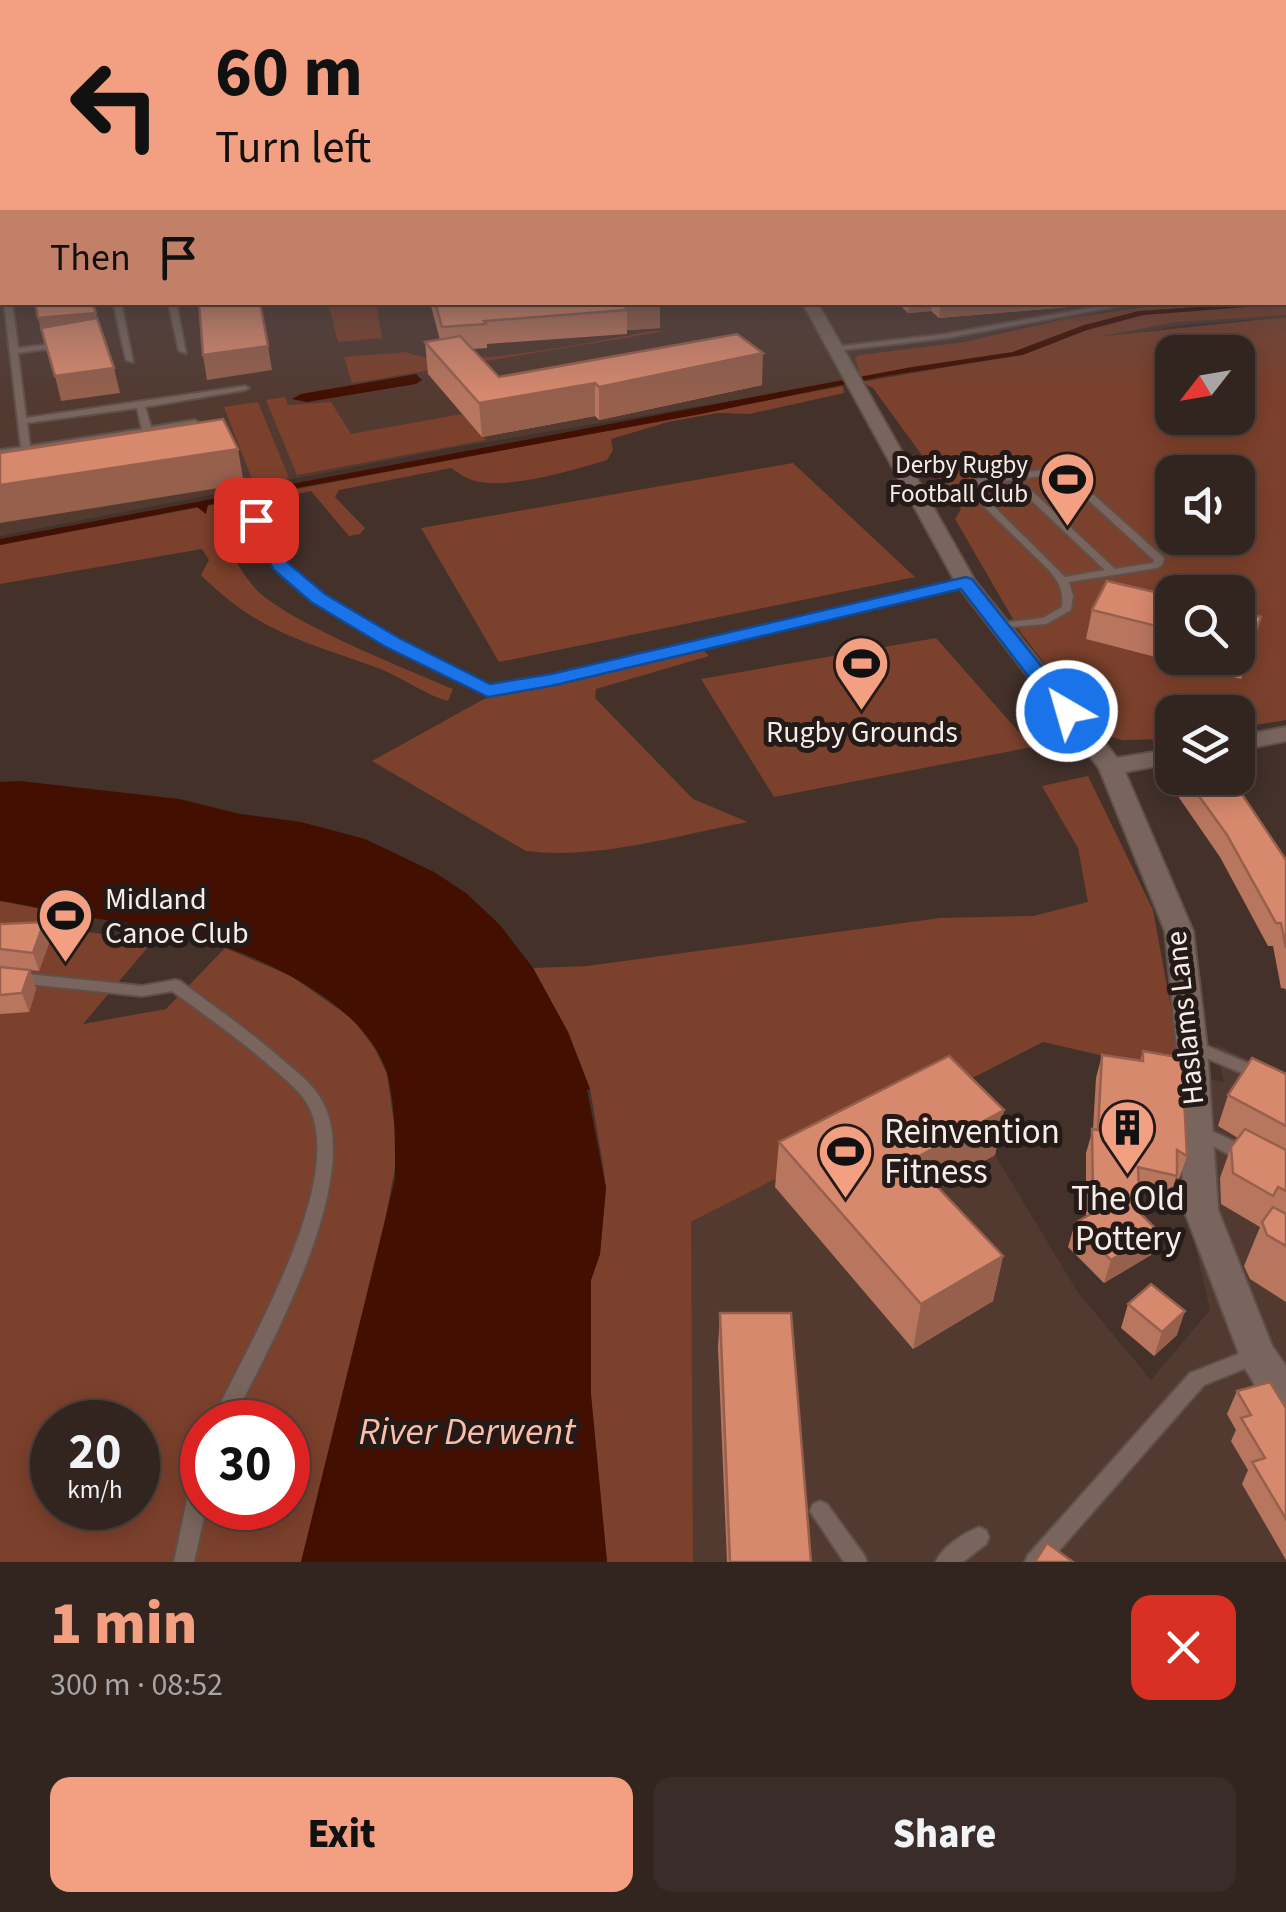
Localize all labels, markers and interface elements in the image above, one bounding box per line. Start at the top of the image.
text: 60 m [215,23,363,123]
icon: left [50,40,180,170]
text: Turn left [215,116,371,180]
icon: arrive [151,230,206,285]
text: Then [50,231,131,285]
north arrow [1155,335,1255,435]
map controls [1155,335,1255,795]
place label: Derby Rugby Football Club [889,447,1028,512]
sports icon: Derby Rugby Football Club [1037,449,1097,528]
button: sound [1155,455,1255,555]
pin [214,478,299,563]
icon: arrive [229,493,284,548]
button: search [1155,575,1255,675]
sports icon: Rugby Grounds [832,634,892,713]
position arrow [1015,659,1119,763]
button: layers [1155,695,1255,795]
place label: Rugby Grounds [766,711,958,754]
place label: Midland Canoe Club [105,878,249,955]
sports icon: Midland Canoe Club [36,886,96,965]
street label: Haslams Lane [1155,929,1215,1107]
building icon: The Old Pottery [1098,1098,1158,1177]
place label: Reinvention Fitness [884,1107,1060,1197]
sports icon: Reinvention Fitness [815,1122,875,1201]
place label: The Old Pottery [1071,1174,1185,1264]
speed limit sign: 30 [180,1400,310,1530]
water label: River Derwent [358,1405,577,1459]
text: 20 [69,1417,121,1488]
text: km/h [67,1472,123,1508]
text: 1 min [50,1582,197,1667]
button: close [1131,1595,1236,1700]
text: 300 m · 08:52 [50,1662,223,1708]
button: Exit [50,1777,633,1892]
button: Share [653,1777,1236,1892]

